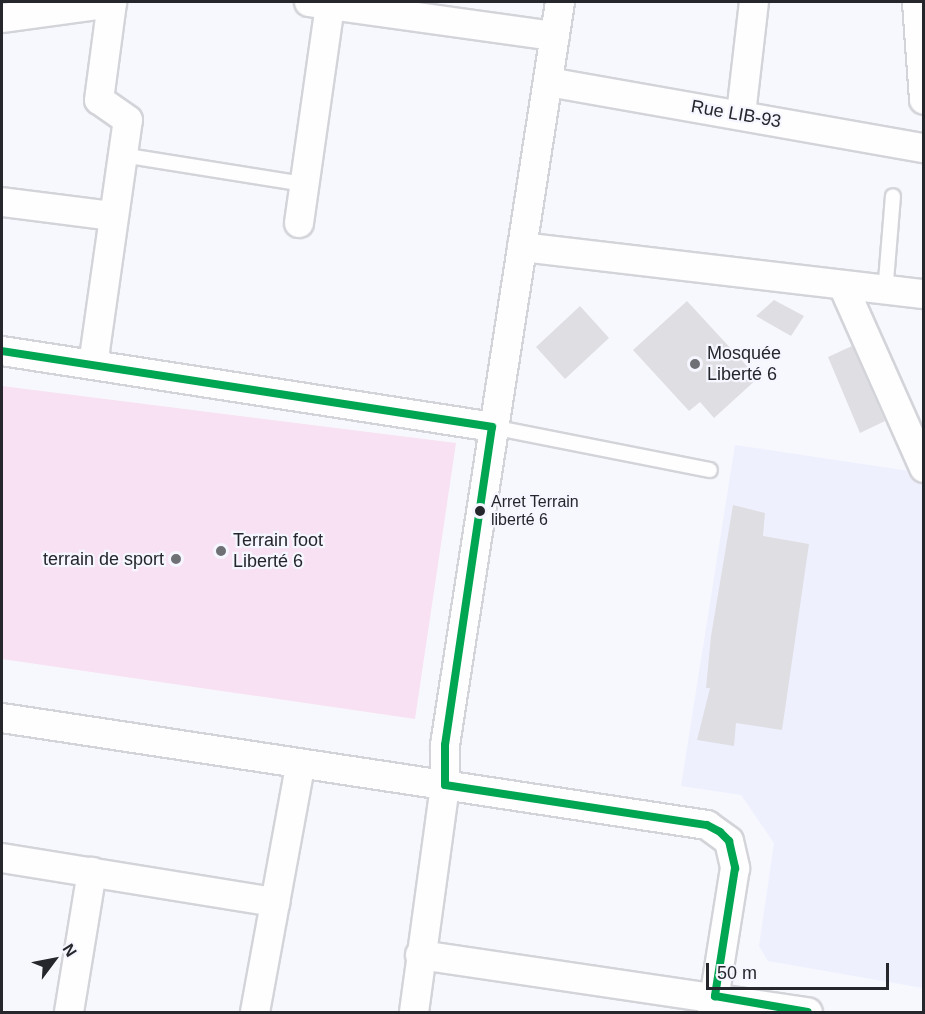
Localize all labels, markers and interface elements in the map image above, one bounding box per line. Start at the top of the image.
street label: Rue LIB-93 [689,95,783,133]
place label: Mosquée Liberté 6 [707,343,781,386]
marker: Mosquée Liberté 6 [688,357,702,371]
place label: Arret Terrain liberté 6 [491,492,579,530]
marker: Arret Terrain liberté 6 [474,505,486,517]
place label: Terrain foot Liberté 6 [233,530,323,572]
marker: Terrain foot Liberté 6 [214,544,228,558]
place label: terrain de sport [43,548,164,570]
marker: terrain de sport [169,552,183,566]
north arrow [24,930,84,990]
text: N [59,941,80,960]
scale bar [709,951,892,989]
text: 50 m [717,963,757,983]

